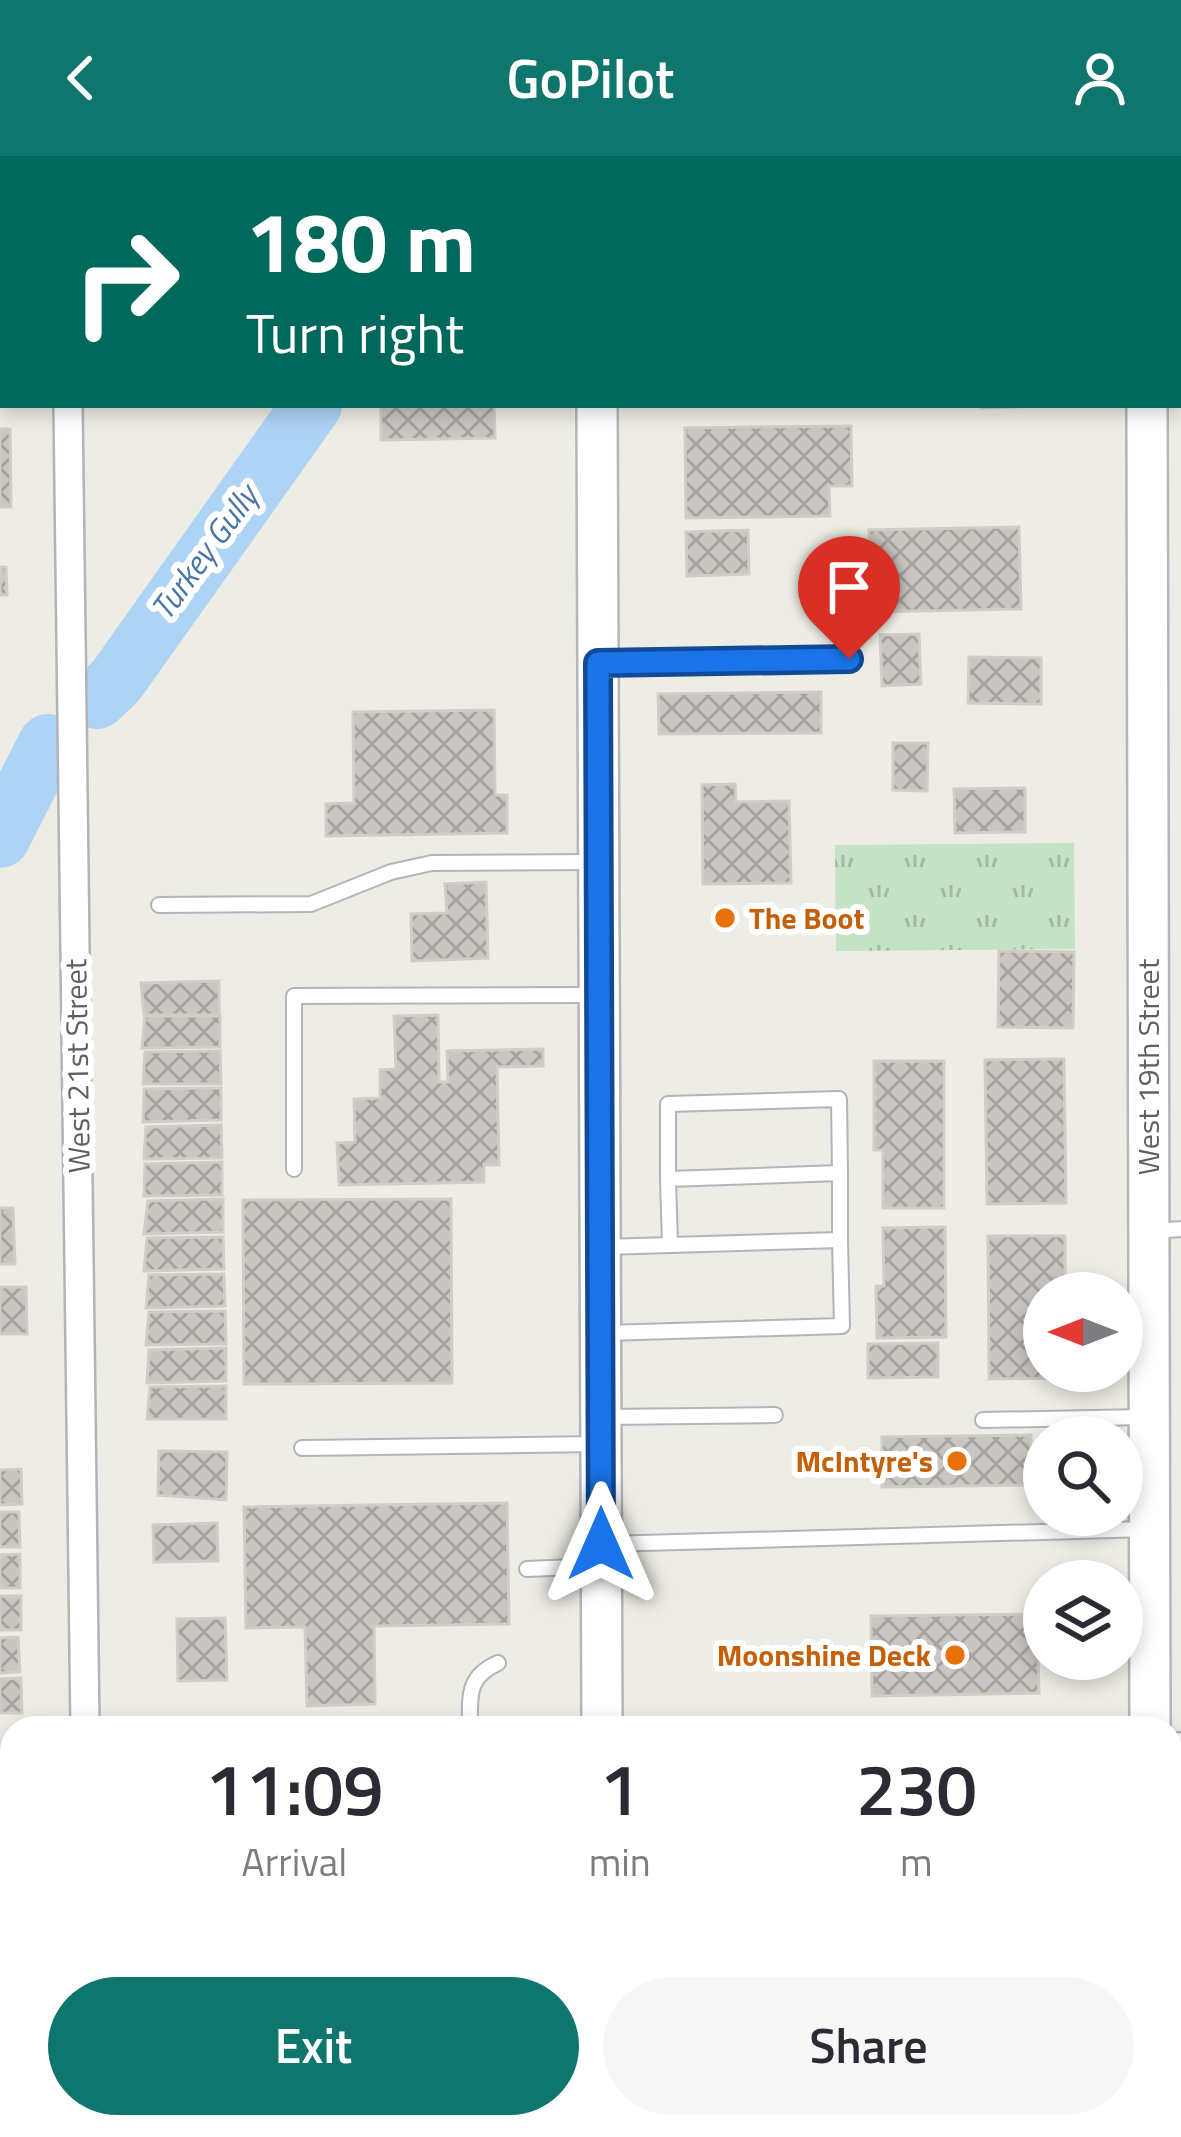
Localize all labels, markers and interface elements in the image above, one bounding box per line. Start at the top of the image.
text: GoPilot [507,37,674,119]
icon: back [48,45,114,111]
icon: person [1067,45,1133,111]
text: 180 m [246,177,476,305]
icon: right [48,204,204,360]
text: Turn right [246,292,464,374]
water label: Turkey Gully [138,471,272,630]
pin [798,536,900,659]
icon: arrive [816,554,882,620]
place label: The Boot [749,895,864,941]
marker: The Boot [712,905,738,931]
street label: West 21st Street [52,958,102,1174]
street label: West 19th Street [1125,958,1171,1175]
north arrow [1023,1272,1143,1392]
map controls [1023,1272,1143,1680]
button: search [1023,1416,1143,1536]
place label: McIntyre's [795,1438,933,1484]
marker: McIntyre's [944,1448,970,1474]
position arrow [538,1481,664,1607]
button: layers [1023,1560,1143,1680]
place label: Moonshine Deck [717,1632,932,1678]
marker: Moonshine Deck [942,1642,968,1668]
text: 11:09 [205,1733,384,1843]
text: 1 [600,1733,640,1843]
text: 230 [856,1733,977,1843]
text: Arrival [241,1832,347,1891]
text: min [589,1832,651,1891]
text: m [900,1832,933,1891]
button: Exit [48,1977,579,2115]
button: Share [603,1977,1134,2115]

